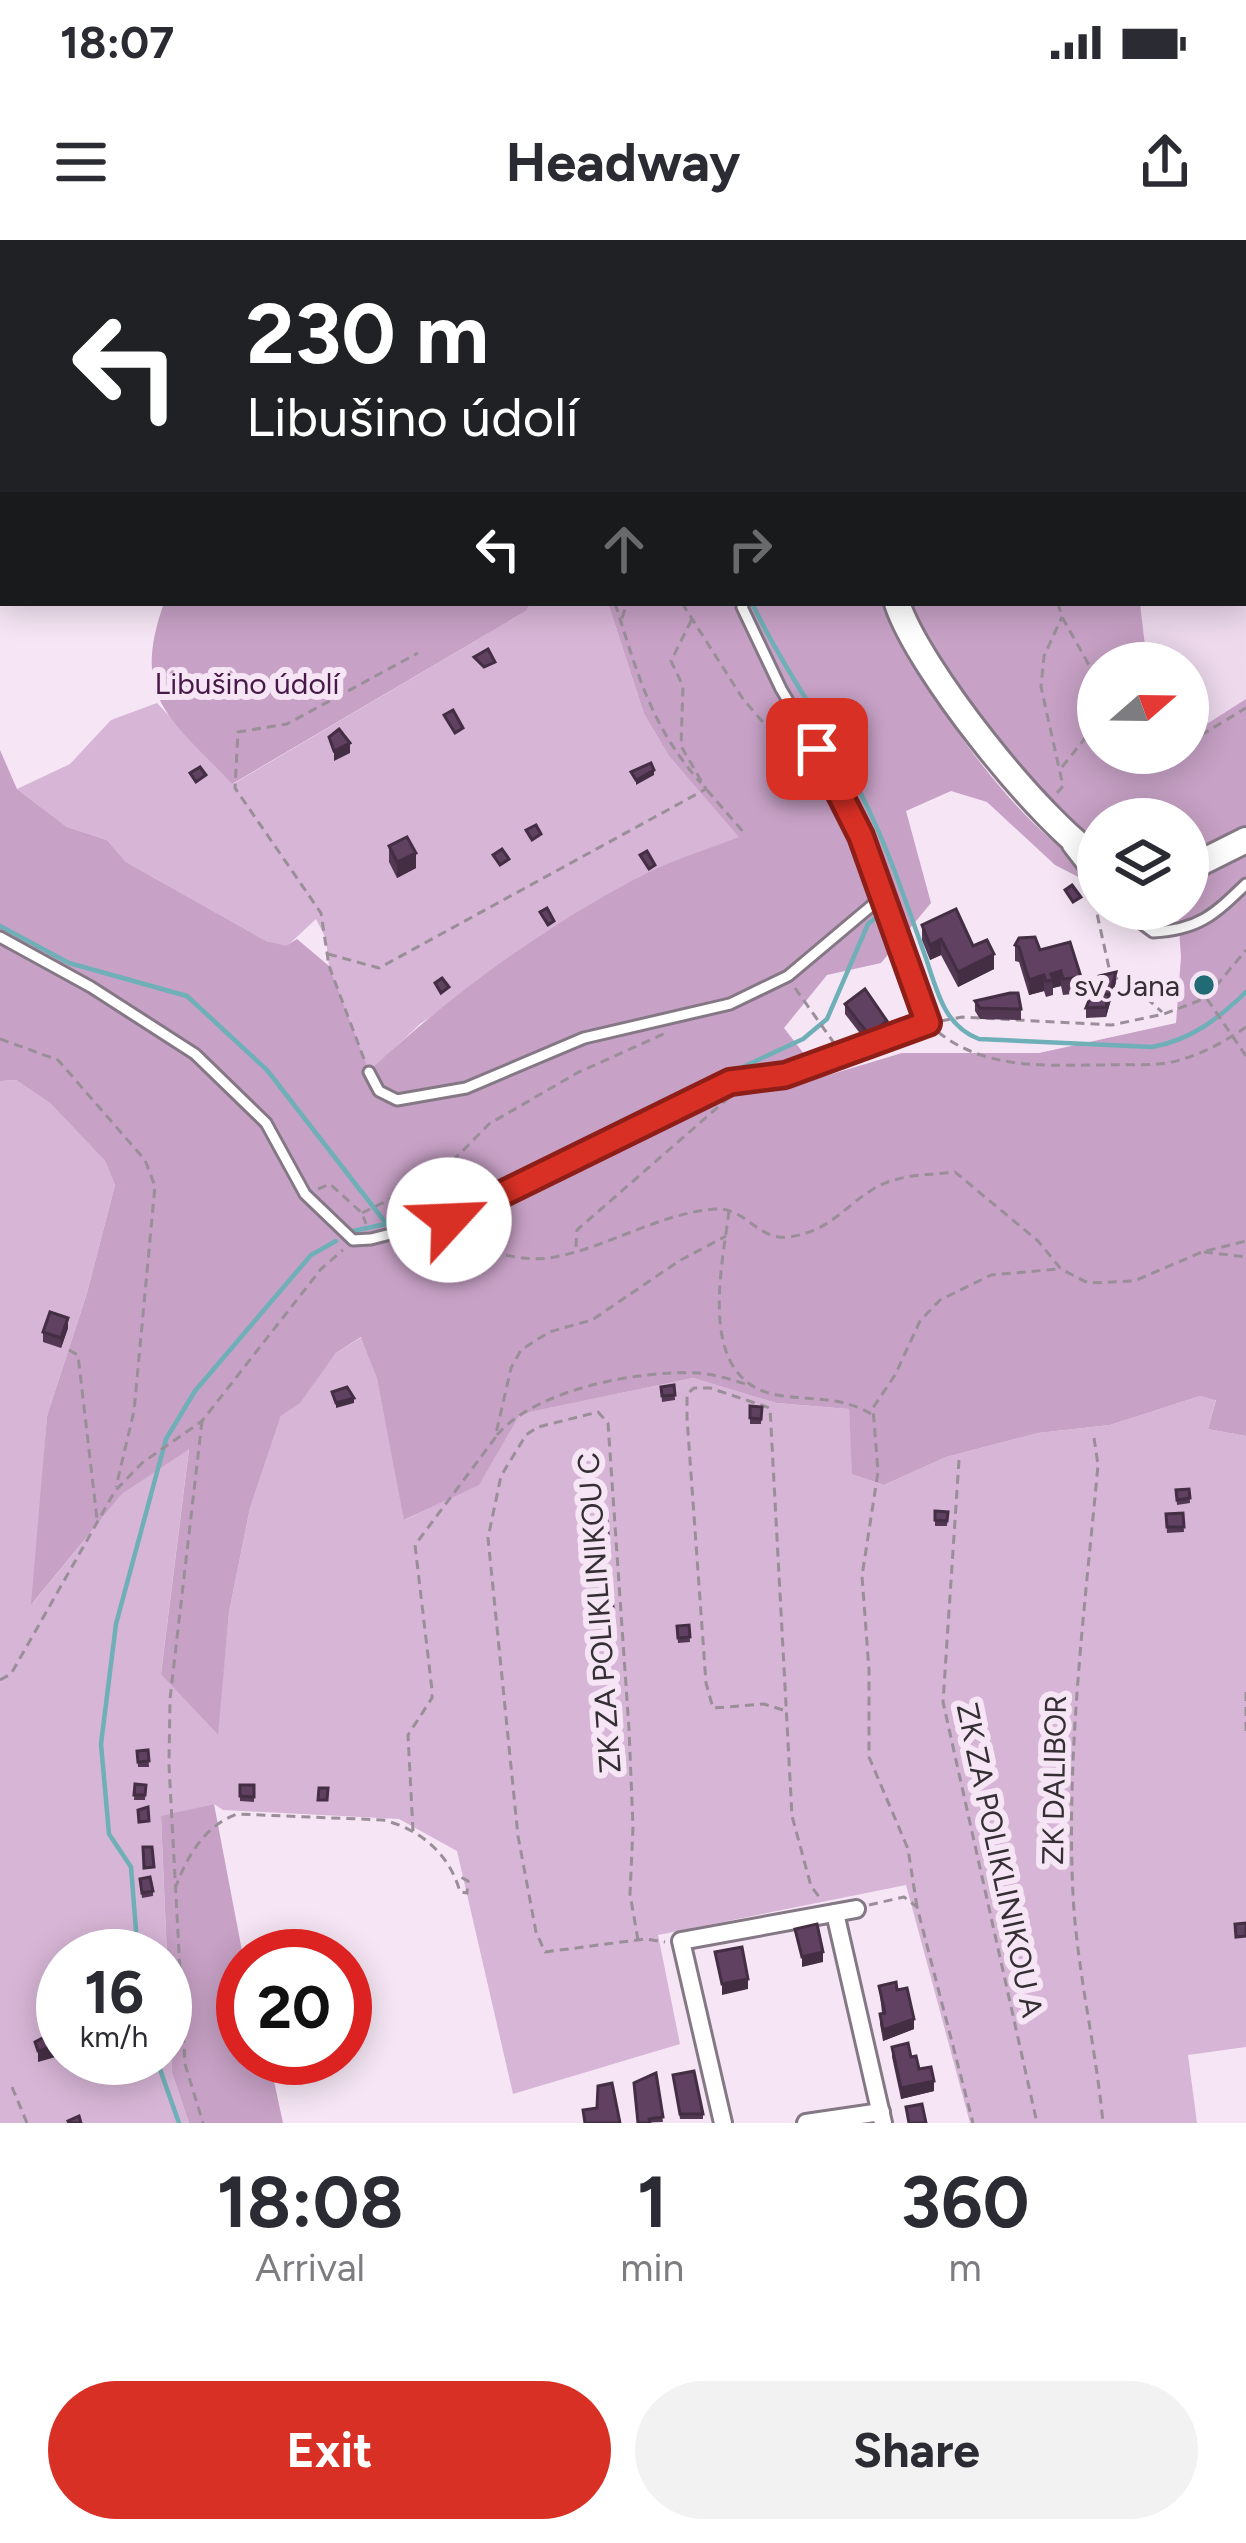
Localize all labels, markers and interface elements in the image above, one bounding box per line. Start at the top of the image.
text: 18:07 [60,15,174,69]
icon: menu [48,129,114,195]
icon: share [1132,129,1198,195]
text: Headway [506,130,740,195]
text: 230 m [246,283,489,384]
icon: left [48,288,204,444]
text: Libušino údolí [246,385,579,450]
icon: left [465,516,531,582]
icon: ahead [591,516,657,582]
icon: right [717,516,783,582]
north arrow [1077,642,1209,774]
map controls [1077,642,1209,930]
park label: Libušino údolí [155,665,341,702]
pin [766,698,868,800]
icon: arrive [784,716,850,782]
button: layers [1077,798,1209,930]
place label: sv. Jana [1074,967,1180,1004]
marker: sv. Jana [1191,972,1217,998]
position arrow [386,1157,512,1283]
street label: ZK ZA POLIKLINIKOU C [569,1451,629,1775]
street label: ZK DALIBOR [1034,1695,1074,1865]
street label: ZK ZA POLIKLINIKOU A [949,1700,1052,2021]
speed limit sign: 20 [216,1929,372,2085]
text: 16 [84,1956,144,2028]
text: km/h [80,2018,148,2055]
text: 18:08 [217,2159,404,2245]
text: 1 [637,2159,667,2245]
text: 360 [901,2159,1029,2245]
text: Arrival [255,2244,365,2291]
text: min [620,2244,684,2291]
text: m [948,2244,982,2291]
button: Exit [48,2381,611,2519]
button: Share [635,2381,1198,2519]

